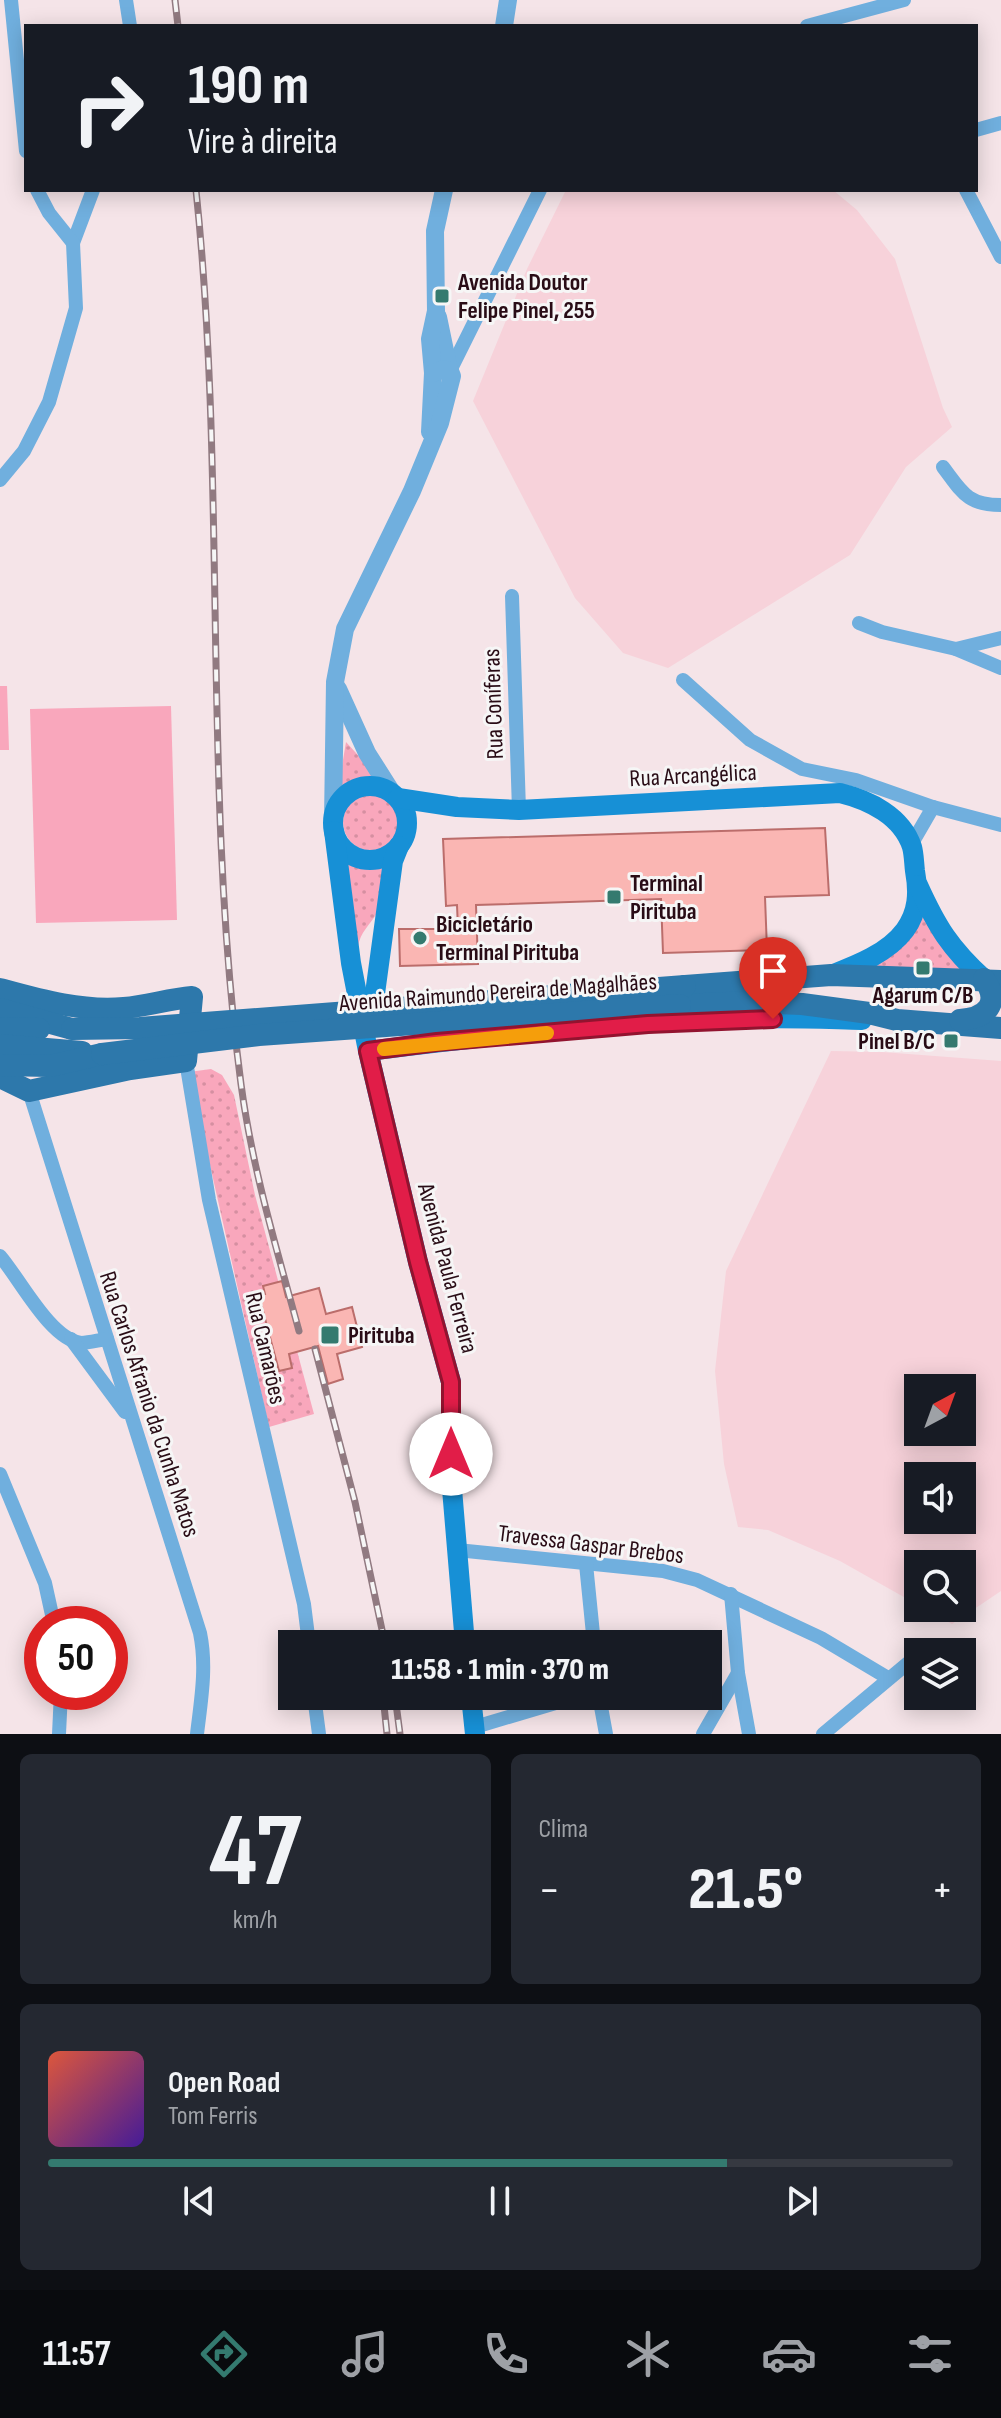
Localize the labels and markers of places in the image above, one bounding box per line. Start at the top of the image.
place label: Avenida Doutor Felipe Pinel, 255 [457,268,595,325]
marker: Avenida Doutor Felipe Pinel, 255 [433,287,451,305]
place label: Terminal Pirituba [630,869,703,926]
marker: Terminal Pirituba [605,888,623,906]
place label: Bicicletário Terminal Pirituba [436,910,579,967]
marker: Bicicletário Terminal Pirituba [411,929,429,947]
pin [739,937,807,1019]
marker: Agarum C/B [914,959,932,977]
place label: Agarum C/B [872,981,973,1010]
place label: Pinel B/C [858,1027,935,1056]
marker: Pinel B/C [942,1032,960,1050]
place label: Pirituba [348,1321,415,1350]
marker: Pirituba [319,1324,341,1346]

